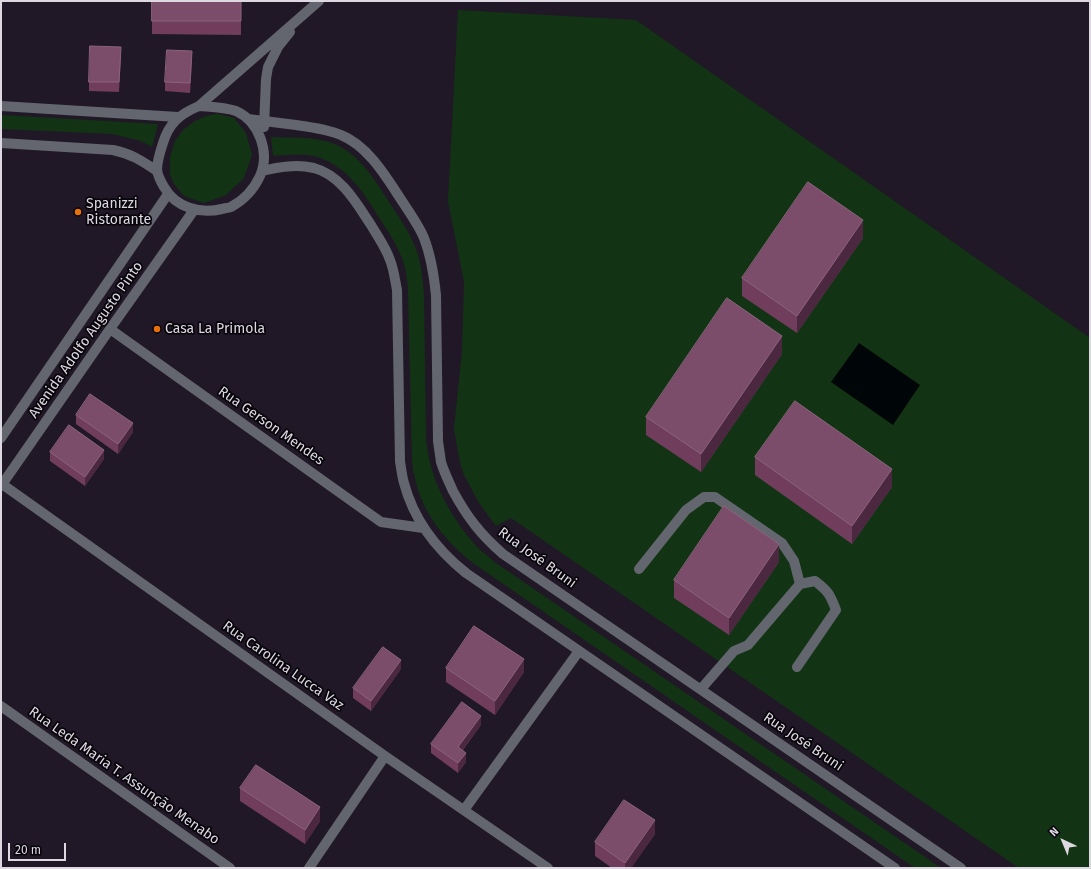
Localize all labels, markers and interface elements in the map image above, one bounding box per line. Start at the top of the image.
place label: Spanizzi Ristorante [86,196,151,228]
marker: Spanizzi Ristorante [73,207,83,217]
street label: Avenida Adolfo Augusto Pinto [25,258,147,422]
place label: Casa La Primola [165,321,265,337]
marker: Casa La Primola [152,324,162,334]
street label: Rua Gerson Mendes [215,383,327,469]
street label: Rua José Bruni [495,524,579,592]
street label: Rua Carolina Lucca Vaz [219,618,347,714]
street label: Rua Leda Maria T. Assunção Menabo [25,704,223,848]
street label: Rua José Bruni [760,709,846,775]
north arrow [1043,821,1083,861]
text: N [1047,825,1061,839]
scale bar [10,835,68,861]
text: 20 m [15,843,41,857]

